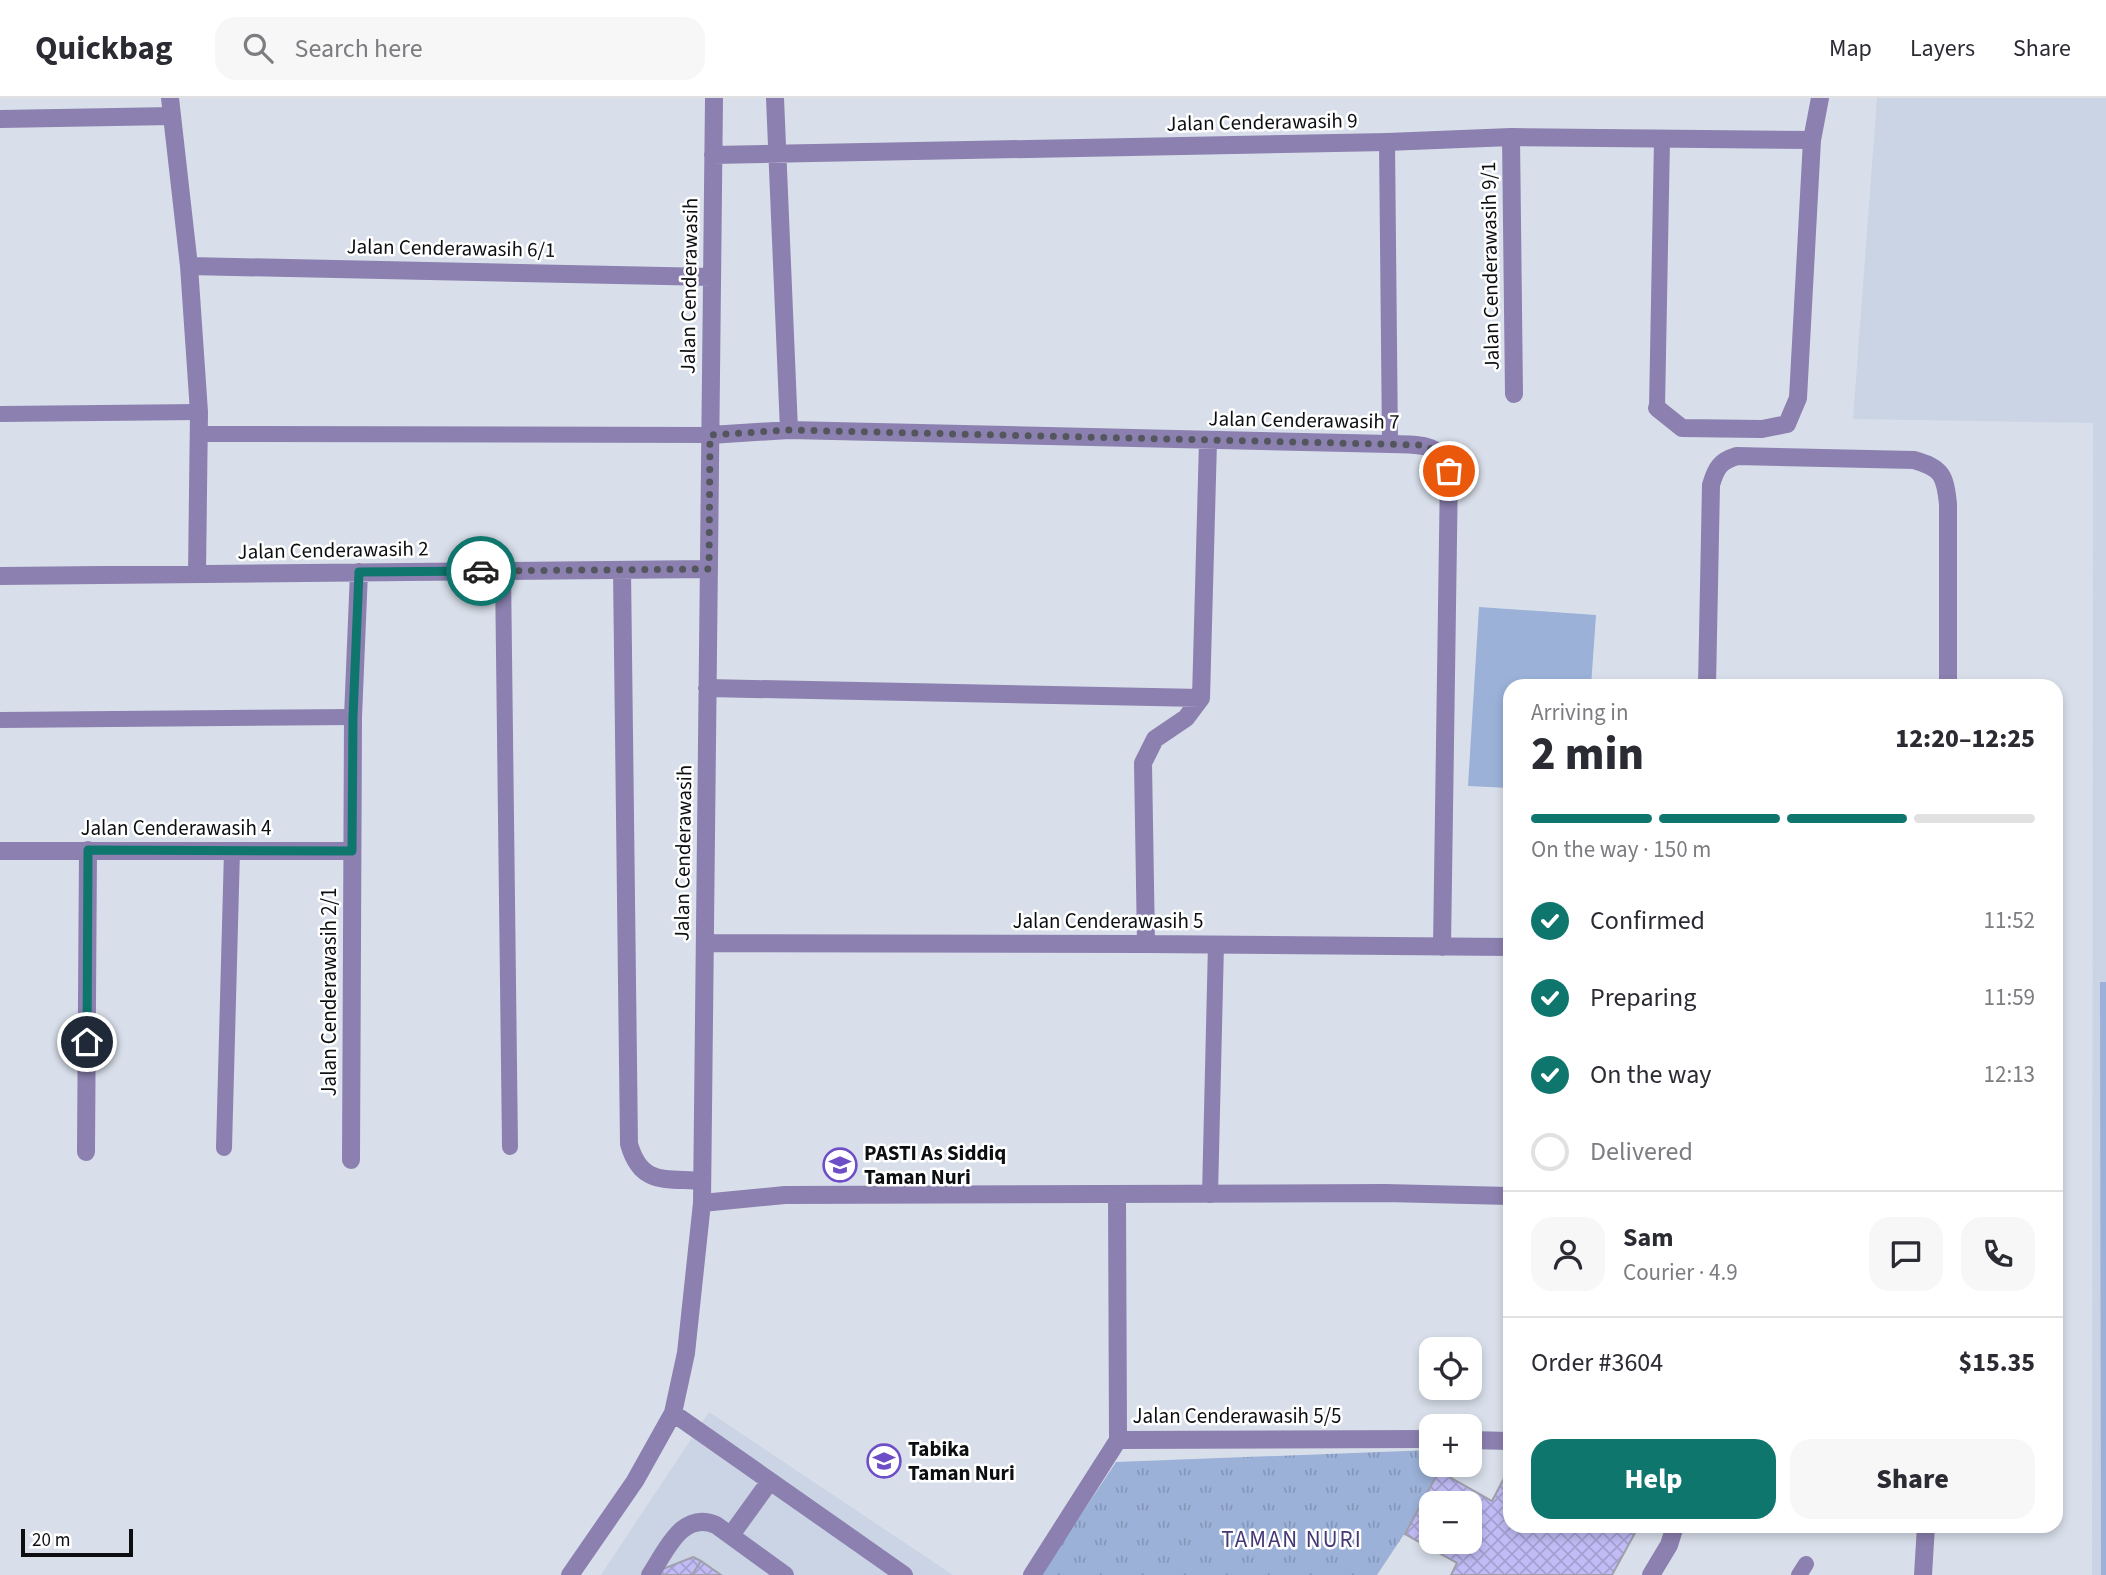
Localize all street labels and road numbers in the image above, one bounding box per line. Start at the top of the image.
street label: Jalan Cenderawasih 9 [1166,105,1358,139]
street label: Jalan Cenderawasih 9/1 [1473,161,1507,371]
street label: Jalan Cenderawasih [672,198,706,374]
street label: Jalan Cenderawasih 6/1 [346,231,556,265]
street label: Jalan Cenderawasih 7 [1208,403,1400,437]
street label: Jalan Cenderawasih 2 [237,533,429,567]
street label: Jalan Cenderawasih [666,765,700,941]
street label: Jalan Cenderawasih 4 [80,813,272,843]
street label: Jalan Cenderawasih 2/1 [314,888,344,1096]
street label: Jalan Cenderawasih 5 [1012,906,1204,936]
street label: Jalan Cenderawasih 5/5 [1133,1401,1341,1431]

